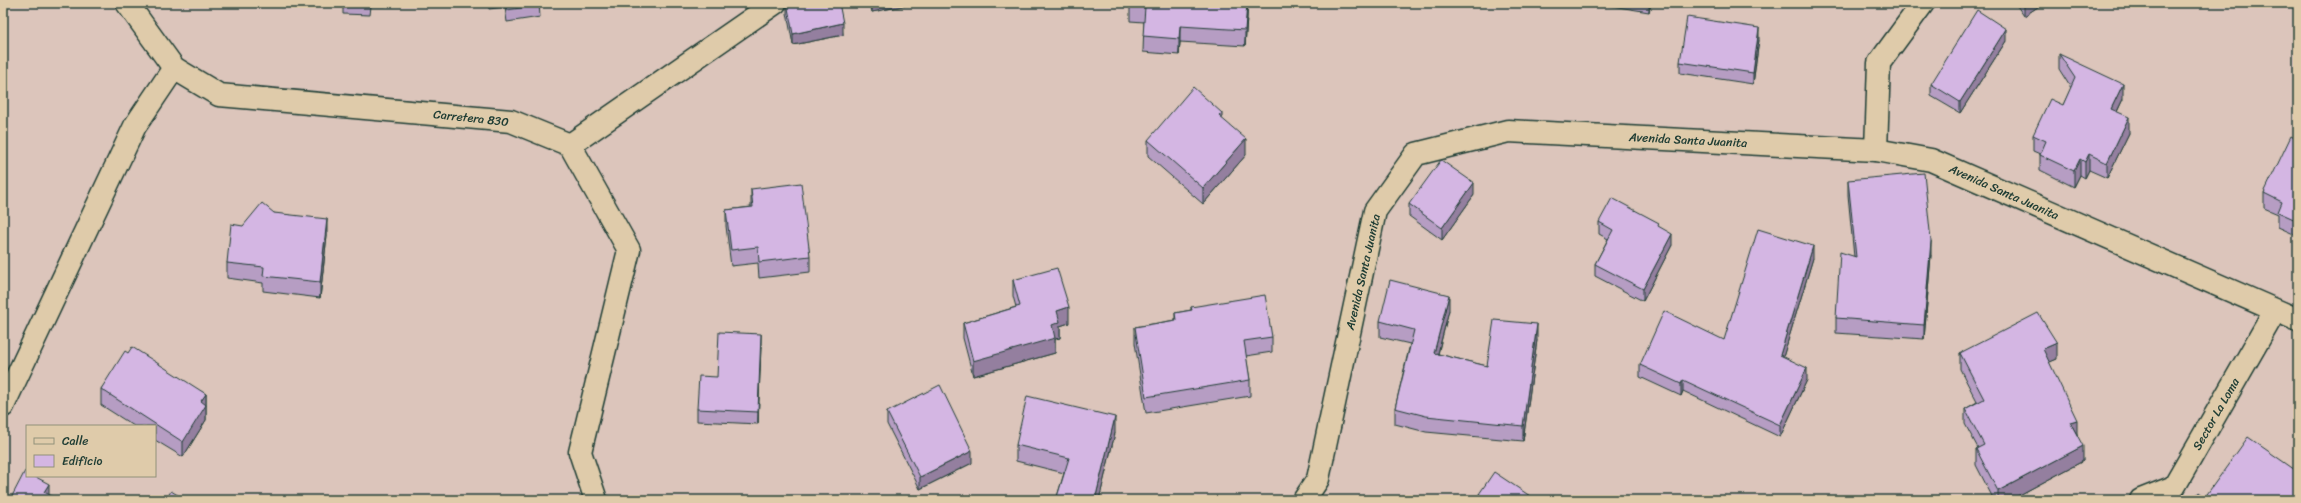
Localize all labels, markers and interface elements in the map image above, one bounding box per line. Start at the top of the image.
street label: Carretera 830 [432,103,510,133]
street label: Avenida Santa Juanita [1627,126,1748,154]
street label: Avenida Santa Juanita [1944,157,2063,226]
street label: Avenida Santa Juanita [1339,212,1387,333]
street label: Sector La Loma [2186,373,2246,454]
legend [26,425,156,477]
text: Calle [62,430,89,452]
text: Edificio [62,450,102,472]

